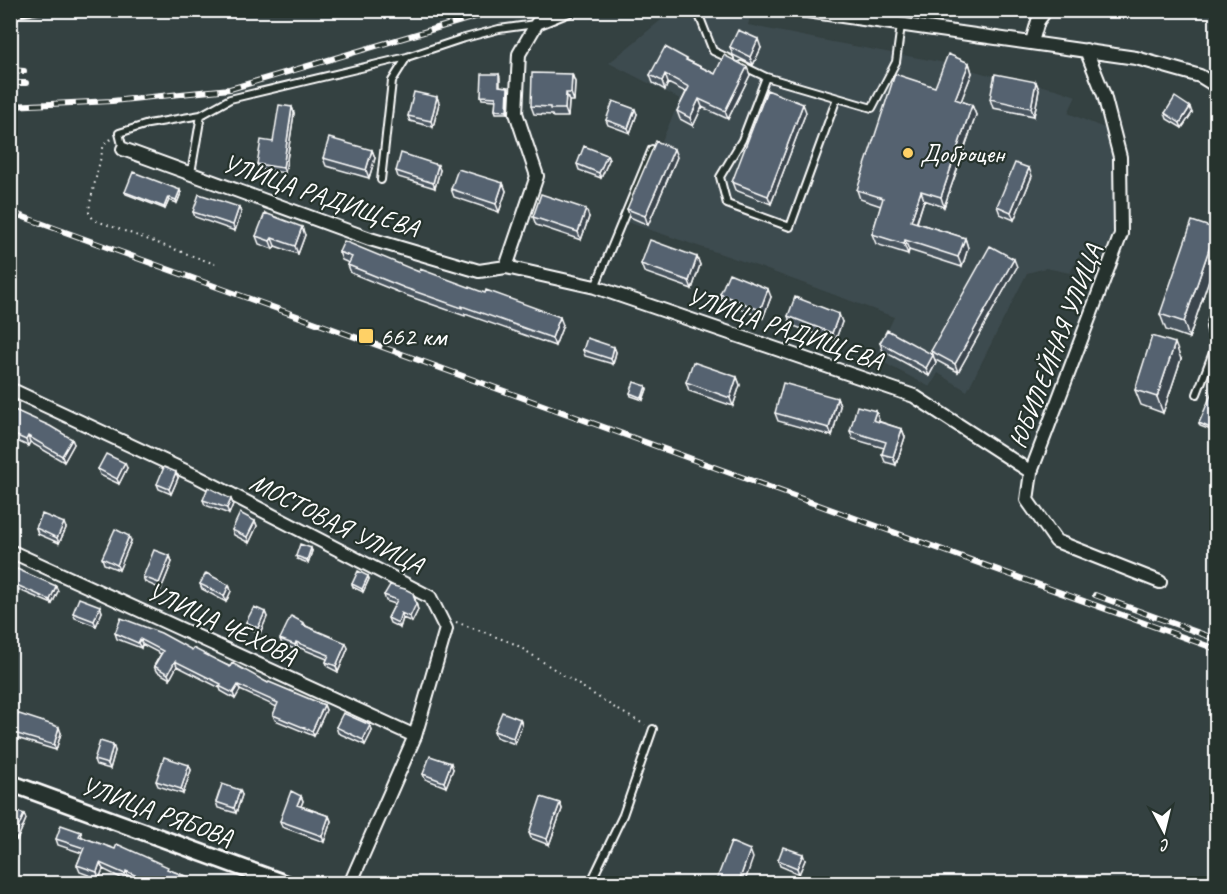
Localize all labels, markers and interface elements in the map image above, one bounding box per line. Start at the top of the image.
place label: Доброцен [920,137,1006,170]
street label: УЛИЦА РАДИЩЕВА [218,146,425,245]
marker: Доброцен [901,146,915,160]
street label: ЮБИЛЕЙНАЯ УЛИЦА [1001,239,1110,453]
street label: УЛИЦА РАДИЩЕВА [682,279,889,378]
place label: 662 км [380,320,448,353]
marker: 662 км [357,327,375,345]
street label: МОСТОВАЯ УЛИЦА [244,466,431,582]
street label: УЛИЦА ЧЕХОВА [142,574,303,673]
street label: УЛИЦА РЯБОВА [77,769,238,854]
north arrow [1134,801,1194,861]
text: С [1158,834,1171,856]

